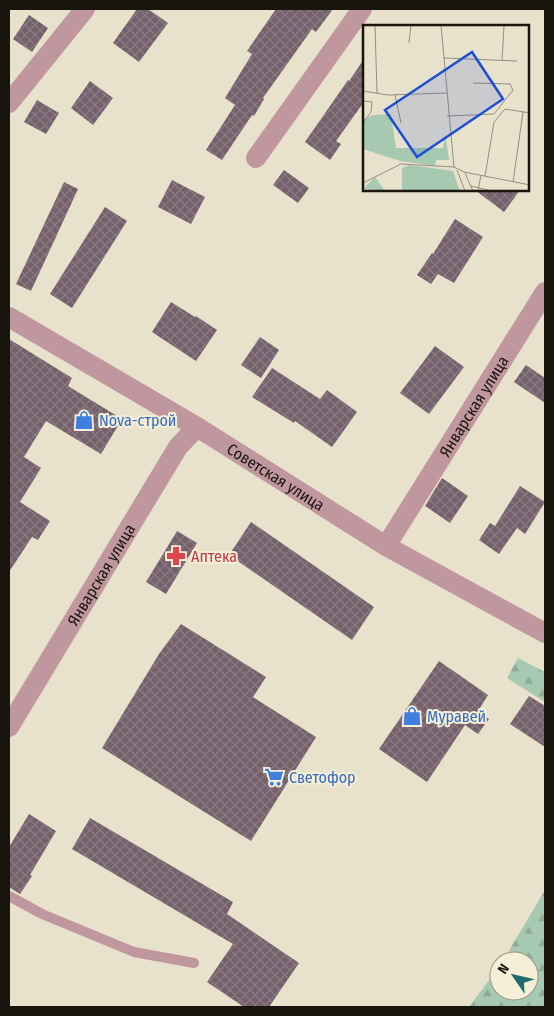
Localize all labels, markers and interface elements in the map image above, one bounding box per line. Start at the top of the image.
inset map [363,25,529,191]
street label: Январская улица [435,352,512,460]
shop icon: Nova-строй [73,409,95,431]
place label: Nova-строй [99,411,176,430]
street label: Советская улица [224,439,328,515]
street label: Январская улица [63,520,139,629]
pharmacy icon: Аптека [165,545,187,567]
place label: Аптека [191,547,237,566]
shop icon: Муравей [401,705,423,727]
place label: Муравей [427,707,486,726]
supermarket icon: Светофор [263,766,285,788]
place label: Светофор [289,768,356,787]
north arrow [489,951,539,1001]
text: N [494,961,513,977]

